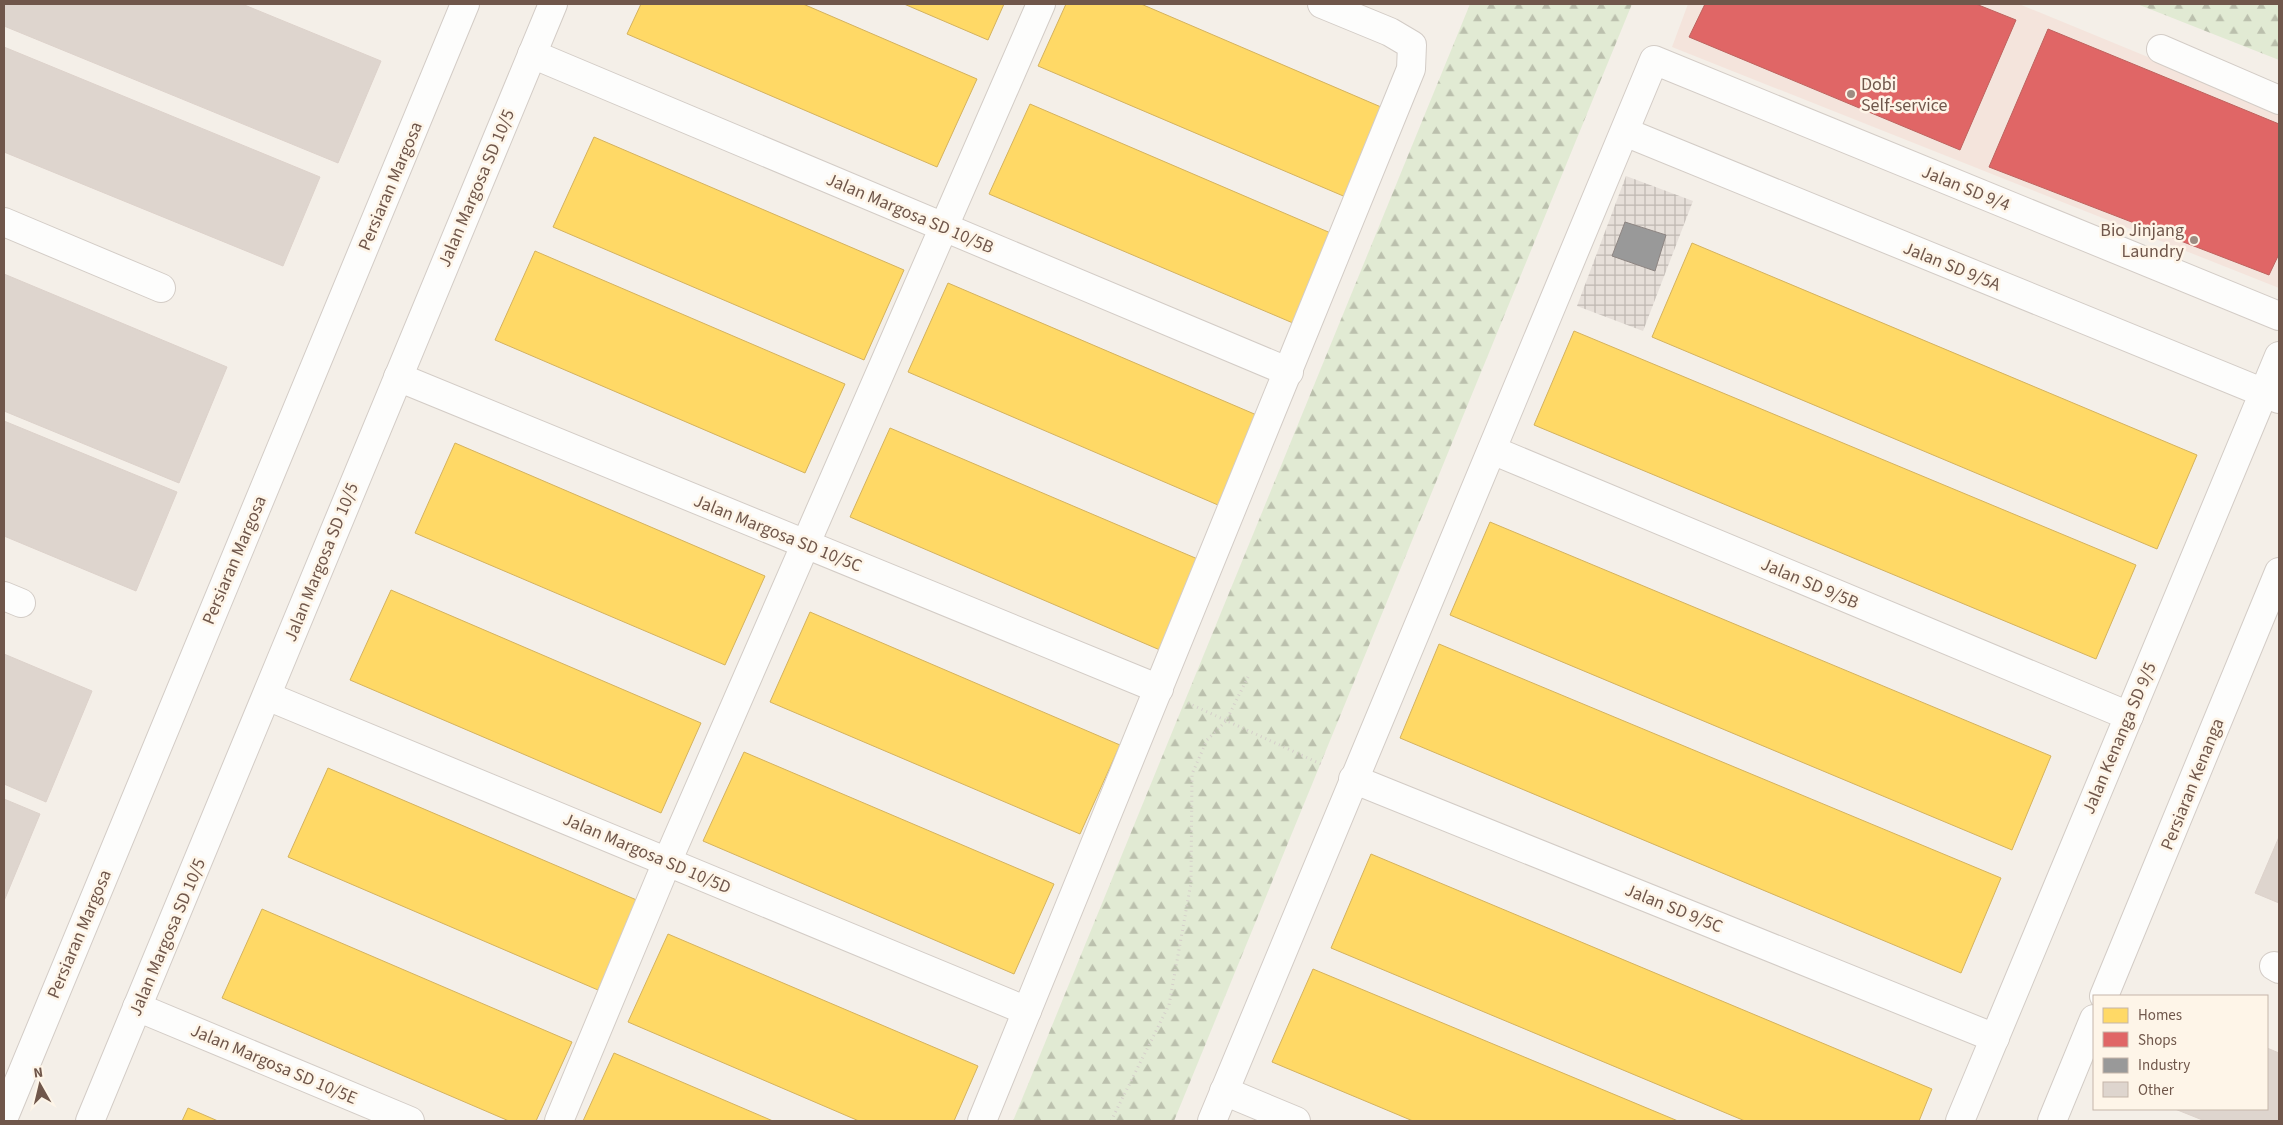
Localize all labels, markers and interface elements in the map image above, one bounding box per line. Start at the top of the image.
place label: Dobi Self-service [1861,72,1948,118]
marker: Dobi Self-service [1845,88,1857,100]
street label: Jalan Margosa SD 10/5 [432,105,521,271]
street label: Persiaran Margosa [352,118,429,254]
street label: Jalan SD 9/4 [1918,159,2014,218]
street label: Jalan Margosa SD 10/5B [822,167,997,260]
place label: Bio Jinjang Laundry [2100,218,2185,264]
marker: Bio Jinjang Laundry [2188,234,2200,246]
street label: Jalan SD 9/5A [1899,236,2004,297]
street label: Jalan Margosa SD 10/5 [278,479,365,645]
street label: Jalan Margosa SD 10/5C [690,488,866,579]
street label: Persiaran Margosa [196,492,273,628]
street label: Jalan SD 9/5B [1757,552,1862,615]
street label: Jalan Kenanga SD 9/5 [2076,658,2163,818]
street label: Persiaran Kenanga [2155,715,2230,854]
street label: Jalan Margosa SD 10/5D [559,807,735,900]
street label: Jalan Margosa SD 10/5 [123,854,212,1020]
street label: Persiaran Margosa [41,866,118,1002]
street label: Jalan SD 9/5C [1621,877,1727,939]
legend [2093,995,2268,1110]
text: Homes [2138,1005,2182,1026]
street label: Jalan Margosa SD 10/5E [187,1018,361,1111]
text: Shops [2138,1030,2177,1051]
text: Industry [2138,1055,2190,1076]
north arrow [15,1060,65,1110]
text: N [32,1063,44,1084]
text: Other [2138,1080,2175,1101]

